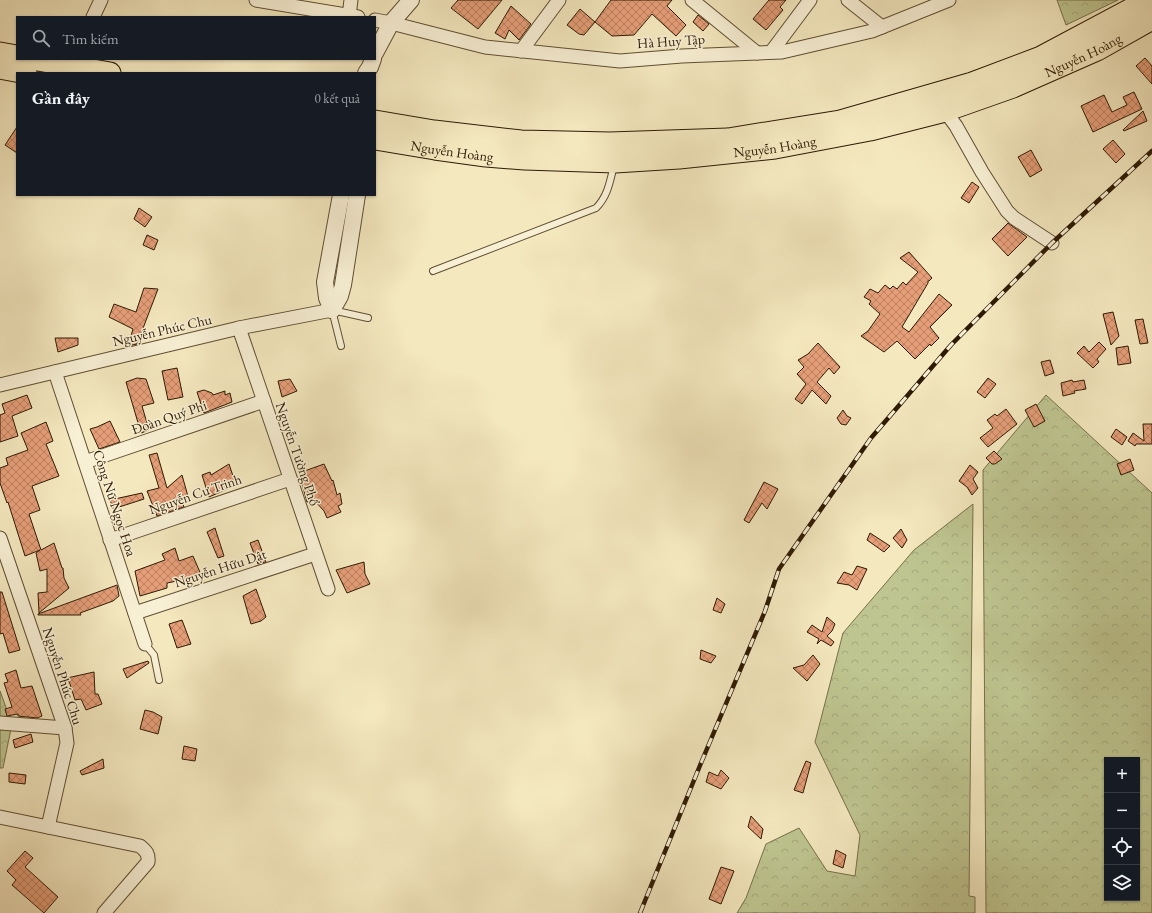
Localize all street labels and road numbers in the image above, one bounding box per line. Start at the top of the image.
street label: Nguyễn Hoàng [1042,29,1125,81]
street label: Hà Huy Tập [636,30,706,52]
street label: Nguyễn Hoàng [733,131,818,161]
street label: Nguyễn Hoàng [409,136,495,166]
street label: Nguyễn Phúc Chu [111,310,214,350]
street label: Đoàn Quý Phi [129,396,210,438]
street label: Nguyễn Tường Phổ [272,400,324,508]
street label: Công Nữ Ngọc Hoa [89,447,141,559]
street label: Nguyễn Cư Trinh [146,470,244,518]
street label: Nguyễn Hữu Dật [172,544,269,591]
street label: Nguyễn Phúc Chu [39,625,87,728]

